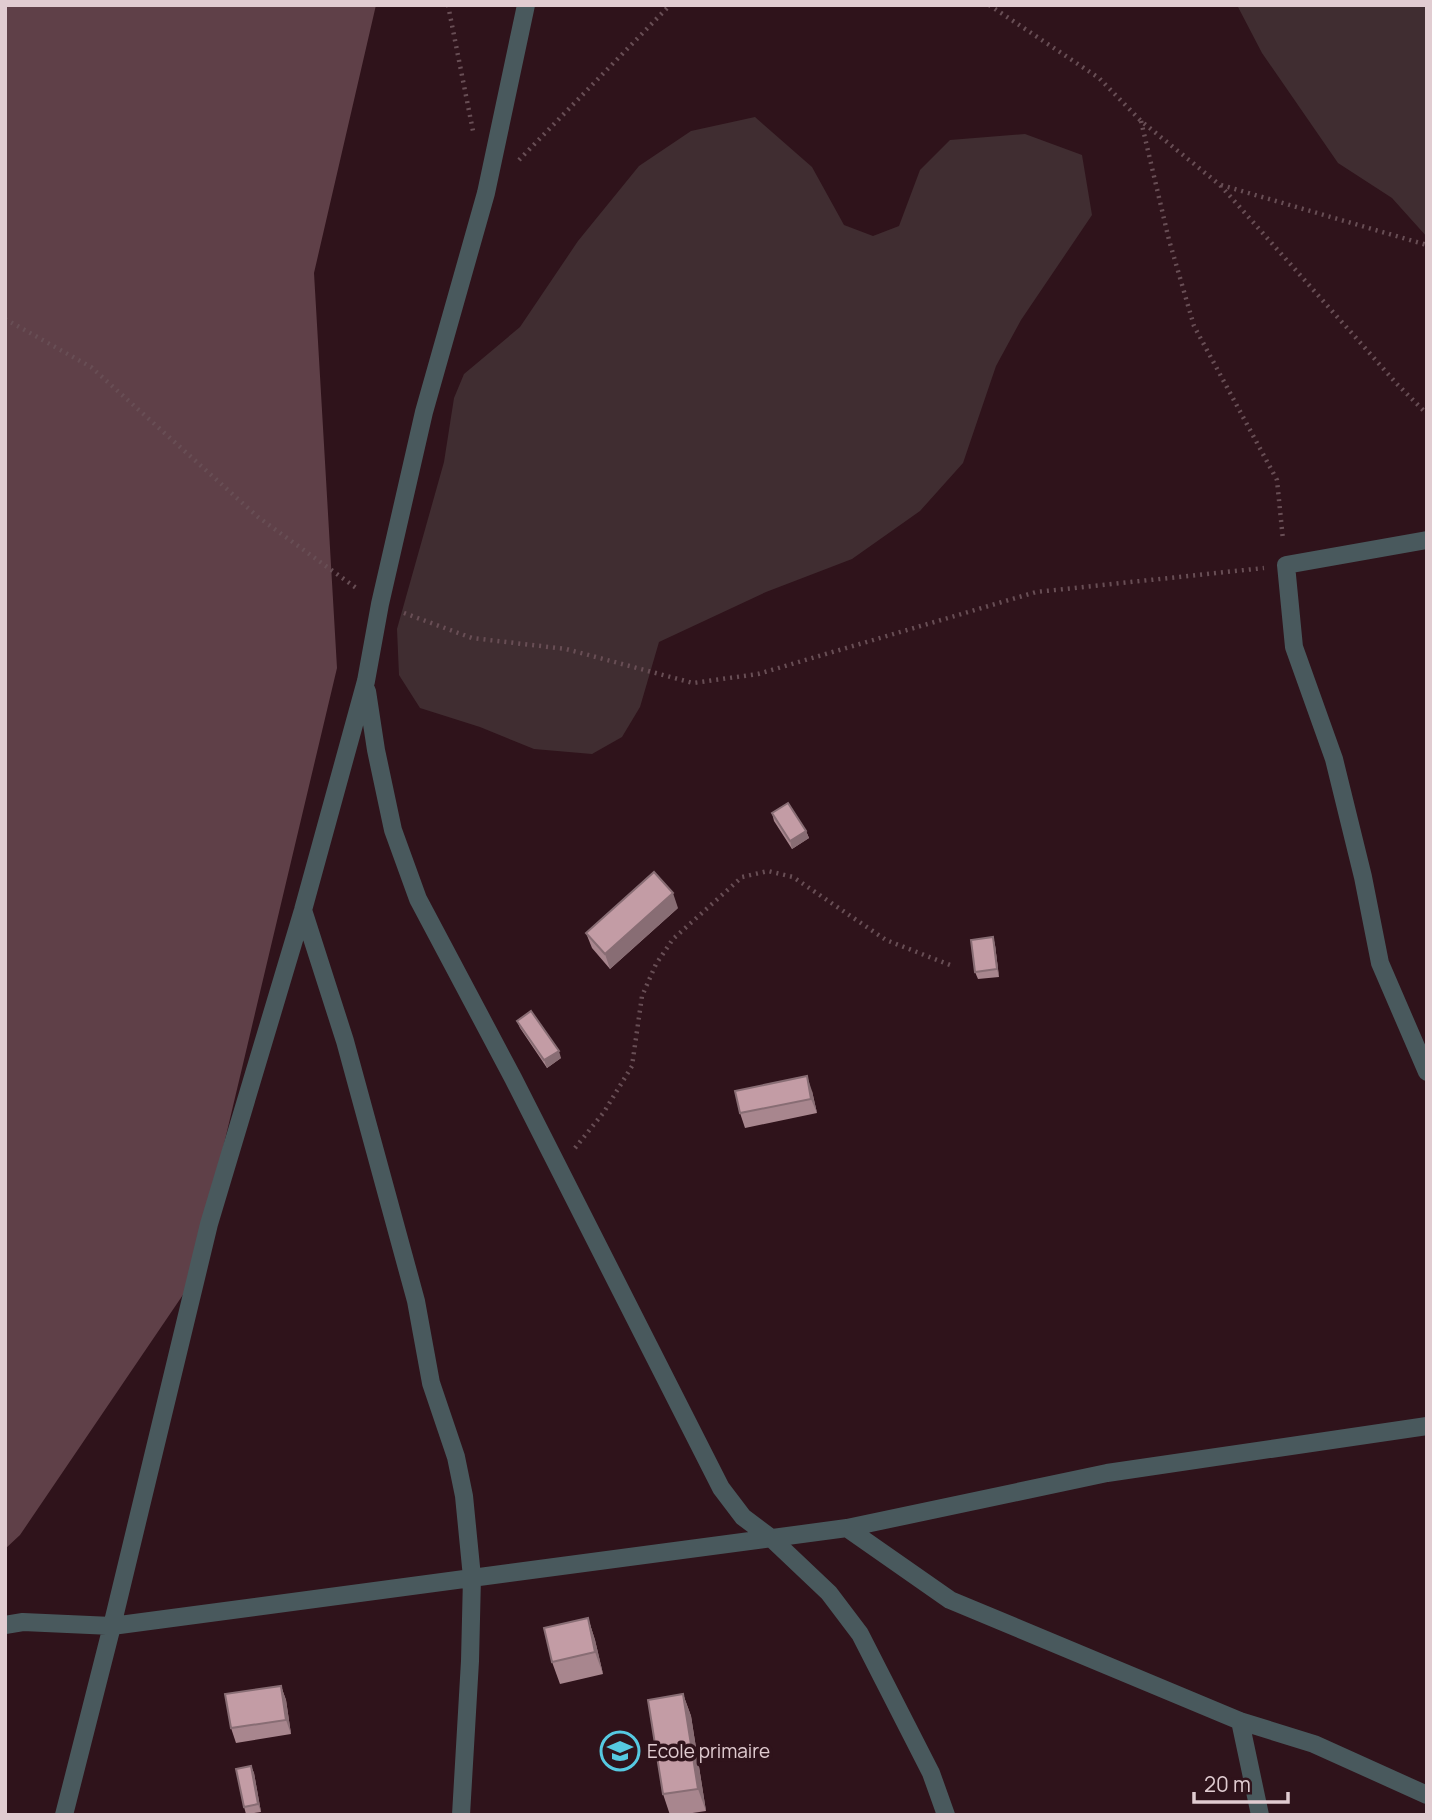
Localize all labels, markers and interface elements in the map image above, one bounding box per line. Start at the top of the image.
school or university icon: Ecole primaire [599,1730,641,1772]
place label: Ecole primaire [647,1738,770,1764]
scale bar [1194,1760,1288,1804]
text: 20 m [1204,1770,1251,1798]

